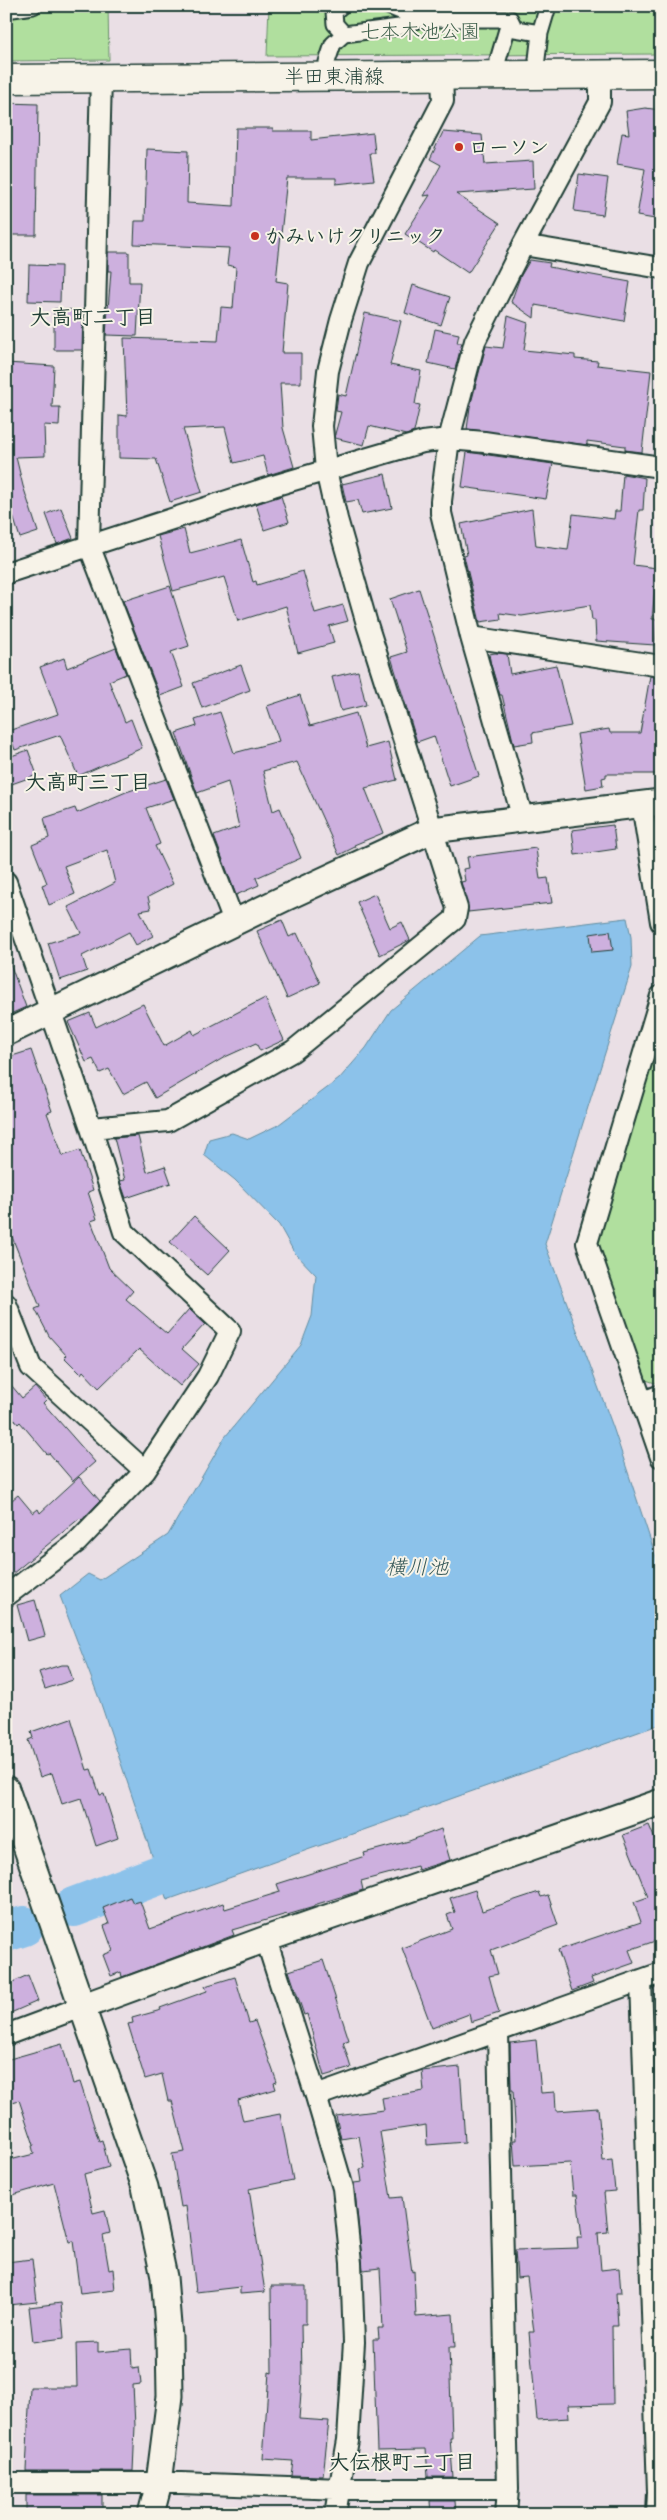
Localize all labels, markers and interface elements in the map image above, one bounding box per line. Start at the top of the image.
park label: 七本木池公園 [360,19,480,44]
street label: 半田東浦線 [284,64,384,89]
place label: ローソン [469,135,549,160]
marker: ローソン [453,141,465,153]
place label: かみいけクリニック [265,224,446,249]
marker: かみいけクリニック [249,230,261,242]
district label: 大高町二丁目 [30,304,156,330]
district label: 大高町三丁目 [25,769,151,795]
water label: 横川池 [386,1554,449,1580]
district label: 大伝根町二丁目 [329,2449,476,2475]

